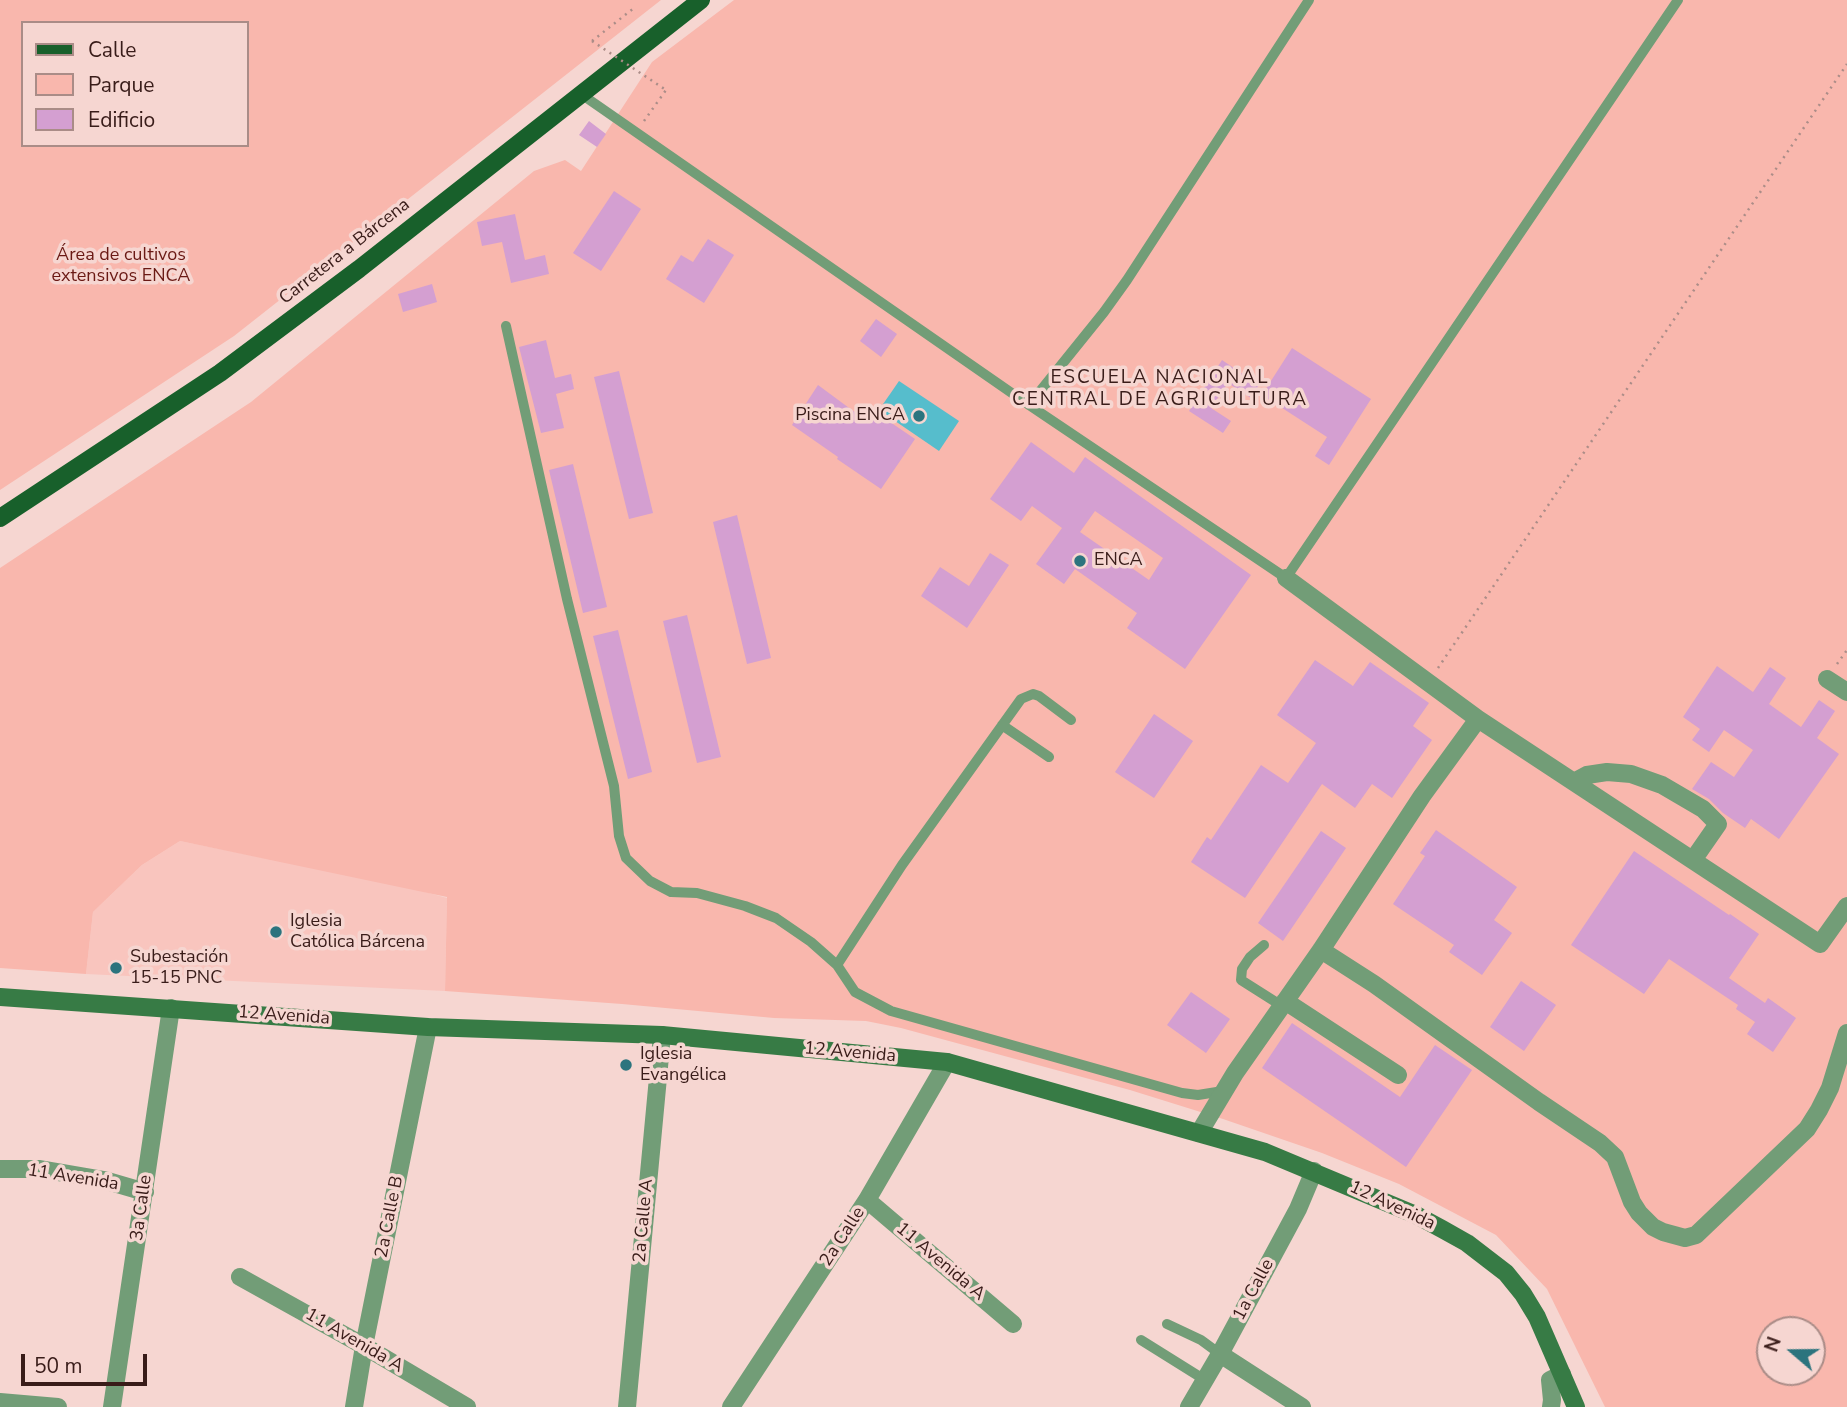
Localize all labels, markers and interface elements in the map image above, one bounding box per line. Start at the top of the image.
legend [21,21,248,147]
text: Calle [88,36,136,64]
text: Parque [88,71,155,99]
text: Edificio [88,106,155,134]
street label: Carretera a Bárcena [275,194,415,310]
park label: Área de cultivos extensivos ENCA [52,245,190,288]
district label: ESCUELA NACIONAL CENTRAL DE AGRICULTURA [1015,367,1305,411]
place label: Piscina ENCA [795,405,905,427]
marker: Piscina ENCA [911,408,927,424]
place label: ENCA [1094,550,1143,572]
marker: ENCA [1072,553,1088,569]
place label: Iglesia Católica Bárcena [290,911,425,954]
marker: Iglesia Católica Bárcena [268,924,284,940]
place label: Subestación 15-15 PNC [130,947,228,990]
marker: Subestación 15-15 PNC [108,960,124,976]
street label: 12 Avenida [237,1002,331,1030]
street label: 12 Avenida [803,1038,897,1068]
place label: Iglesia Evangélica [640,1044,727,1086]
marker: Iglesia Evangélica [618,1057,634,1073]
street label: 11 Avenida [26,1160,120,1196]
street label: 3a Calle [127,1174,157,1242]
street label: 2a Calle B [371,1174,409,1260]
street label: 12 Avenida [1346,1177,1438,1235]
street label: 2a Calle A [630,1178,658,1264]
street label: 2a Calle [816,1203,870,1271]
street label: 11 Avenida A [891,1218,989,1306]
street label: 1a Calle [1229,1256,1279,1324]
street label: 11 Avenida A [301,1304,407,1378]
north arrow [1756,1316,1826,1386]
text: N [1758,1333,1788,1356]
scale bar [24,1340,150,1384]
text: 50 m [34,1352,83,1380]

